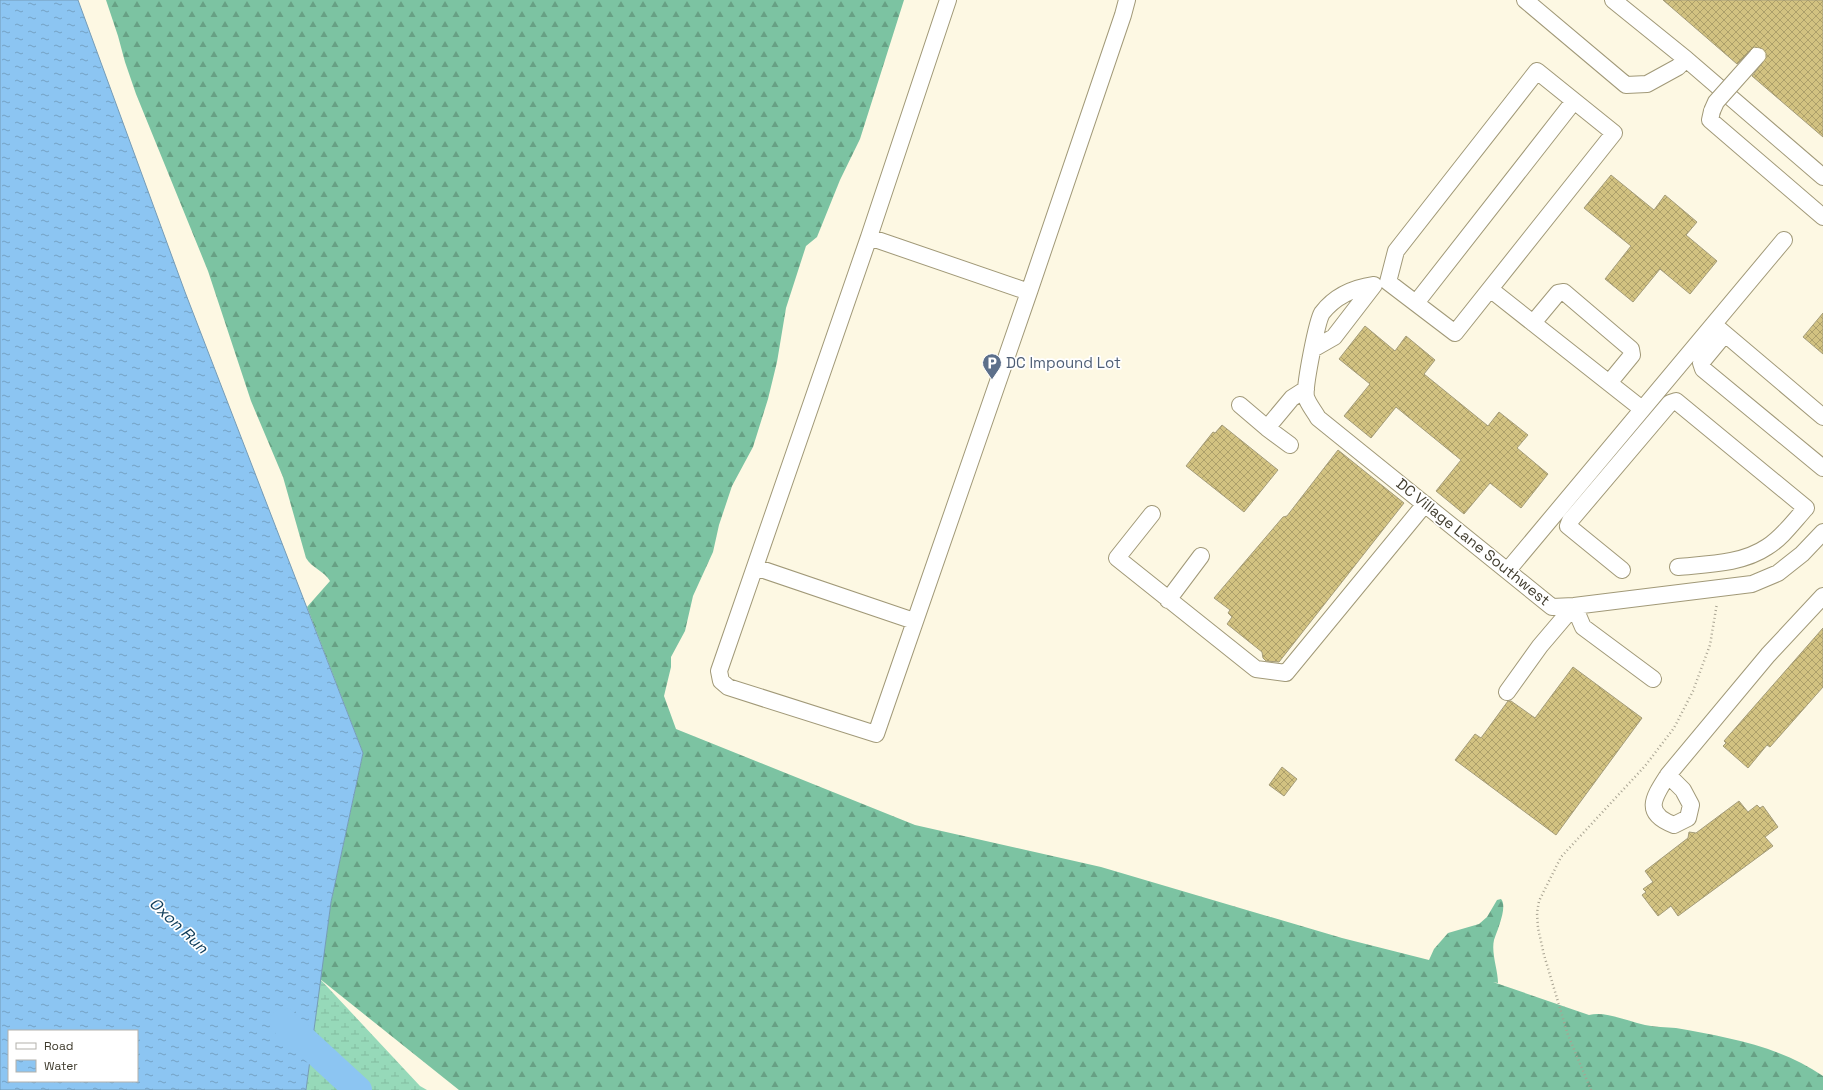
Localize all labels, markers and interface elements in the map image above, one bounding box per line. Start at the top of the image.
parking icon: DC Impound Lot [981,352,1003,380]
place label: DC Impound Lot [1006,353,1121,372]
street label: DC Village Lane Southwest [1393,474,1554,610]
water label: Oxon Run [145,893,213,959]
legend [8,1030,138,1082]
text: Road [44,1038,73,1054]
text: Water [44,1058,78,1074]

